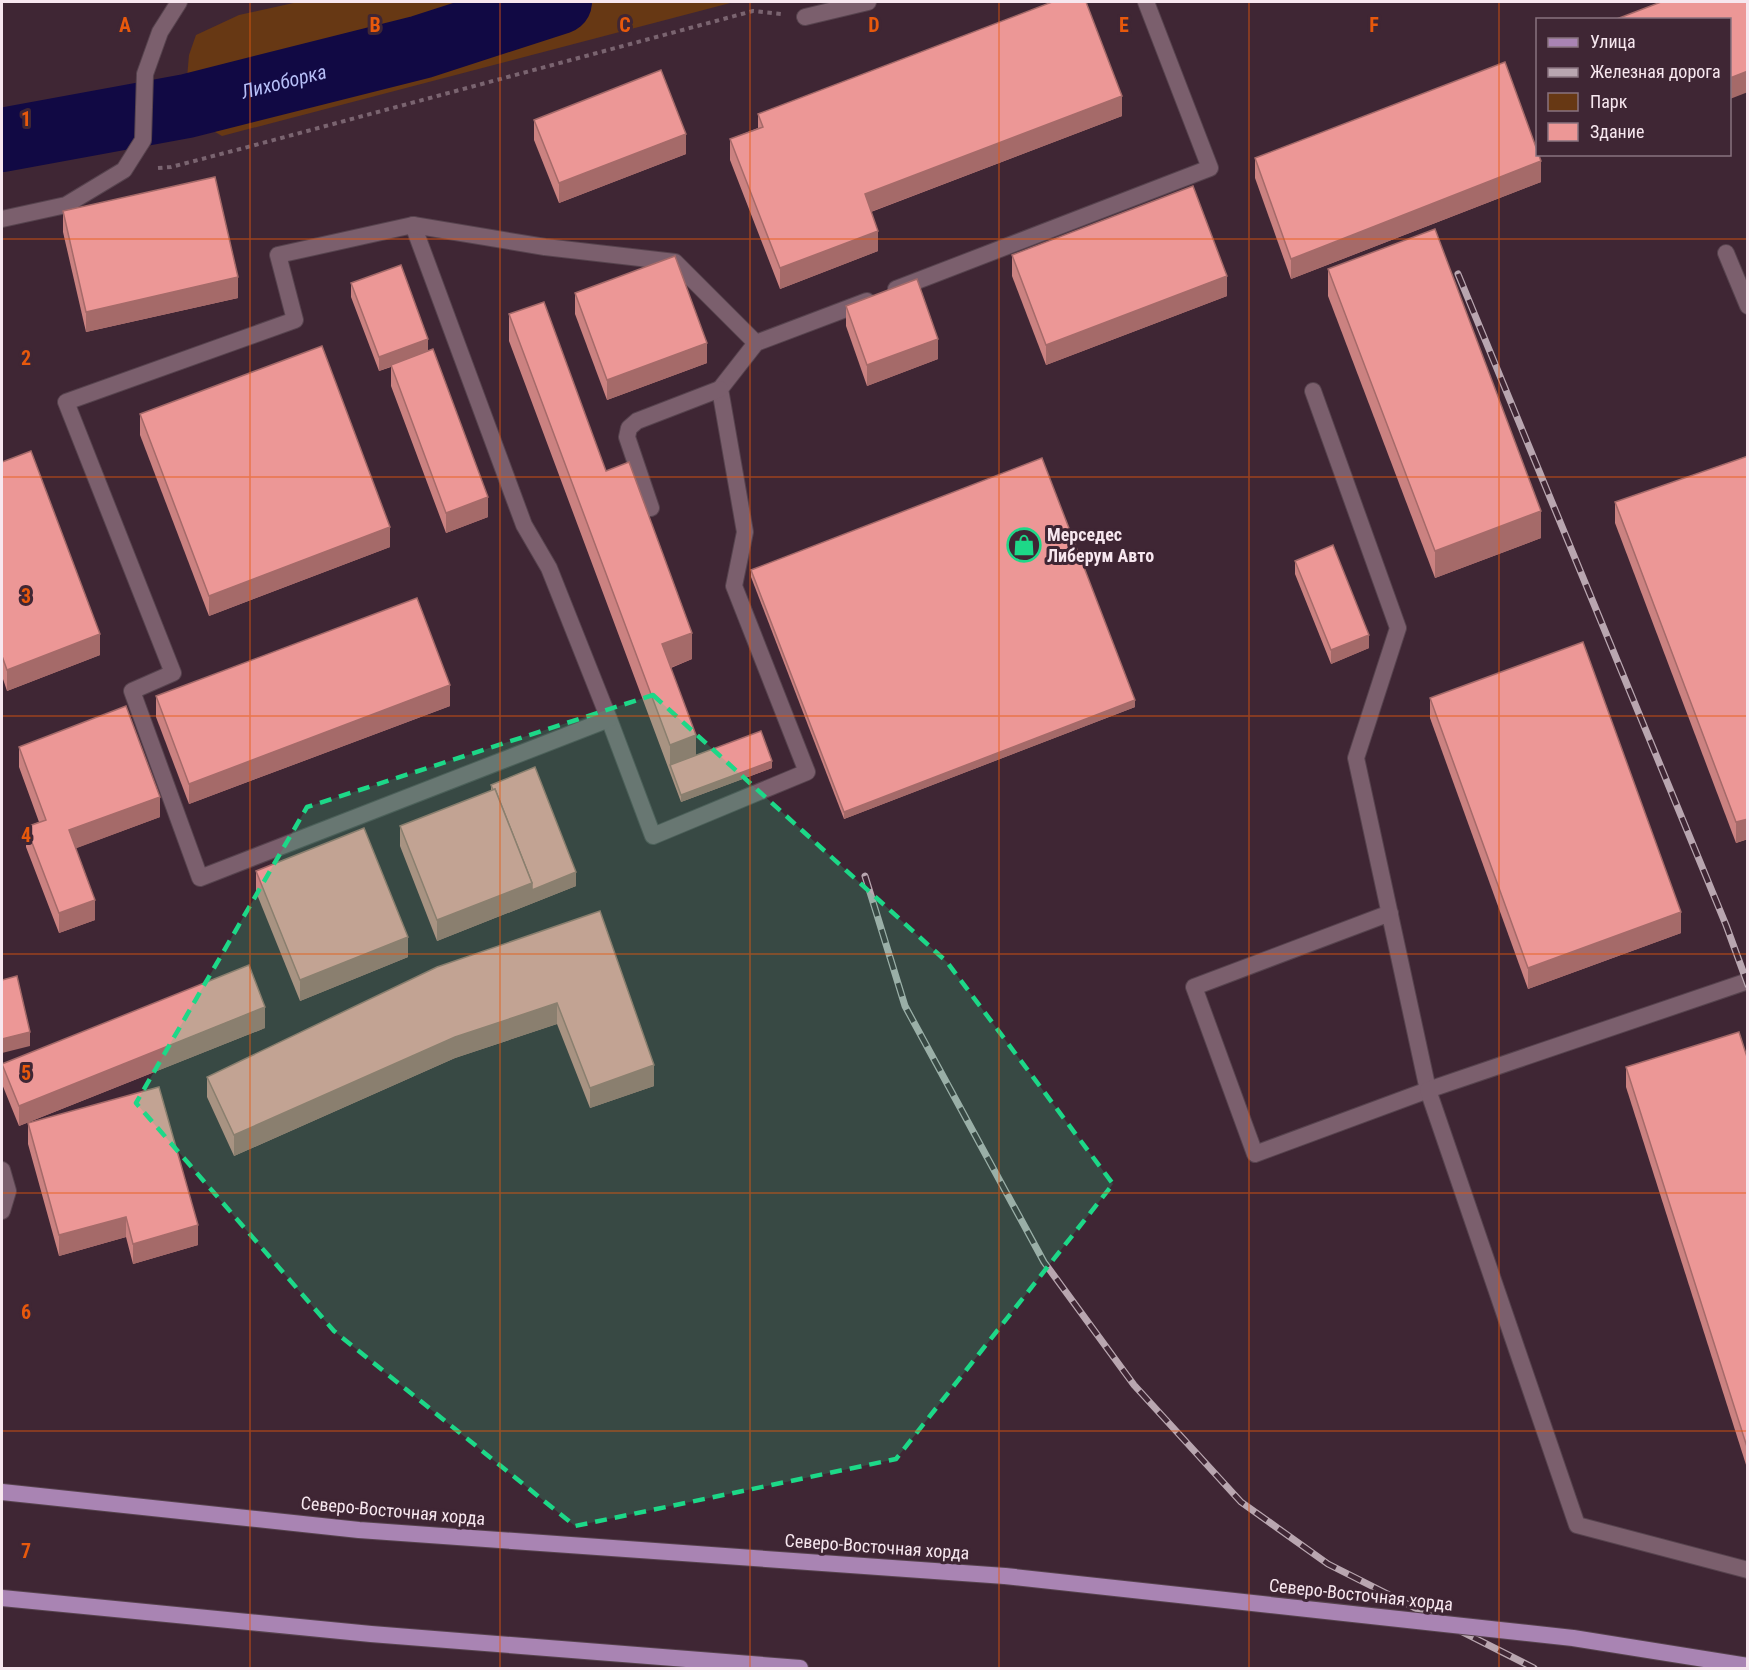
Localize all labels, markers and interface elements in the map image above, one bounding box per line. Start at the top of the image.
text: A [119,13,131,37]
text: B [369,13,381,37]
text: C [619,13,631,37]
text: D [868,13,880,37]
text: E [1119,13,1129,37]
text: F [1369,13,1379,37]
legend [1536,18,1731,156]
text: Улица [1590,31,1636,52]
water label: Лихоборка [238,59,329,104]
text: Железная дорога [1590,61,1721,82]
text: Парк [1590,91,1628,112]
text: 1 [21,107,31,131]
text: Здание [1590,121,1644,142]
text: 2 [21,346,31,370]
place label: Мерседес Либерум Авто [1047,524,1154,566]
shop icon: Мерседес Либерум Авто [1006,527,1042,563]
text: 3 [21,584,31,608]
text: 4 [21,823,31,847]
text: 5 [21,1061,31,1085]
text: 6 [21,1300,31,1324]
street label: Северо-Восточная хорда [300,1492,486,1529]
street label: Северо-Восточная хорда [784,1530,970,1563]
text: 7 [21,1539,31,1563]
street label: Северо-Восточная хорда [1268,1574,1454,1615]

